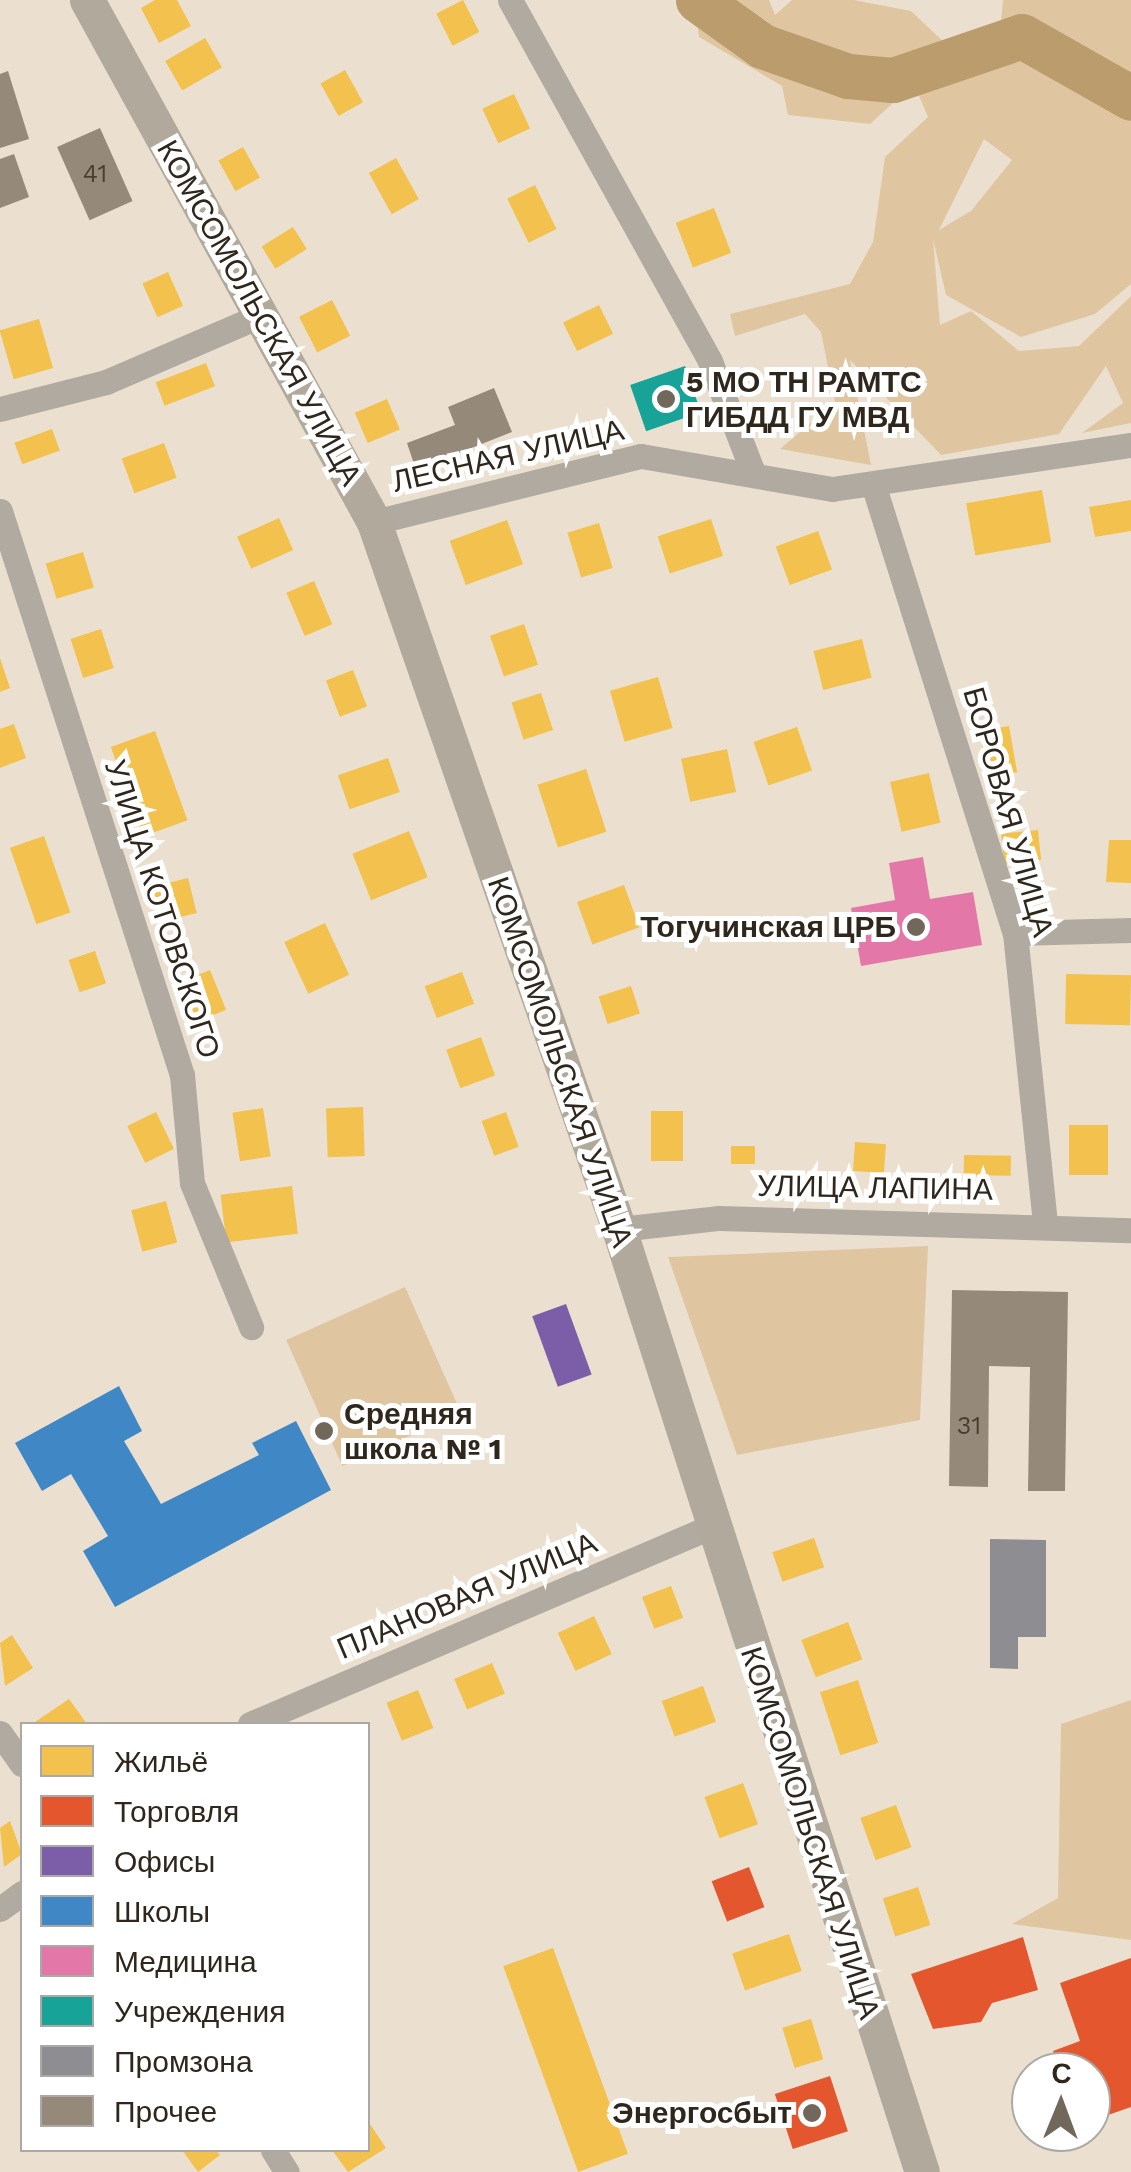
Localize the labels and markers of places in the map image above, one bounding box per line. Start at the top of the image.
place label: 5 МО ТН РАМТС ГИБДД ГУ МВД [686,364,922,434]
marker: 5 МО ТН РАМТС ГИБДД ГУ МВД [655,388,677,410]
place label: Тогучинская ЦРБ [640,909,896,945]
marker: Тогучинская ЦРБ [905,916,927,938]
place label: Средняя школа № 1 [344,1396,502,1466]
marker: Средняя школа № 1 [313,1420,335,1442]
place label: Энергосбыт [612,2095,792,2131]
marker: Энергосбыт [801,2102,823,2124]

